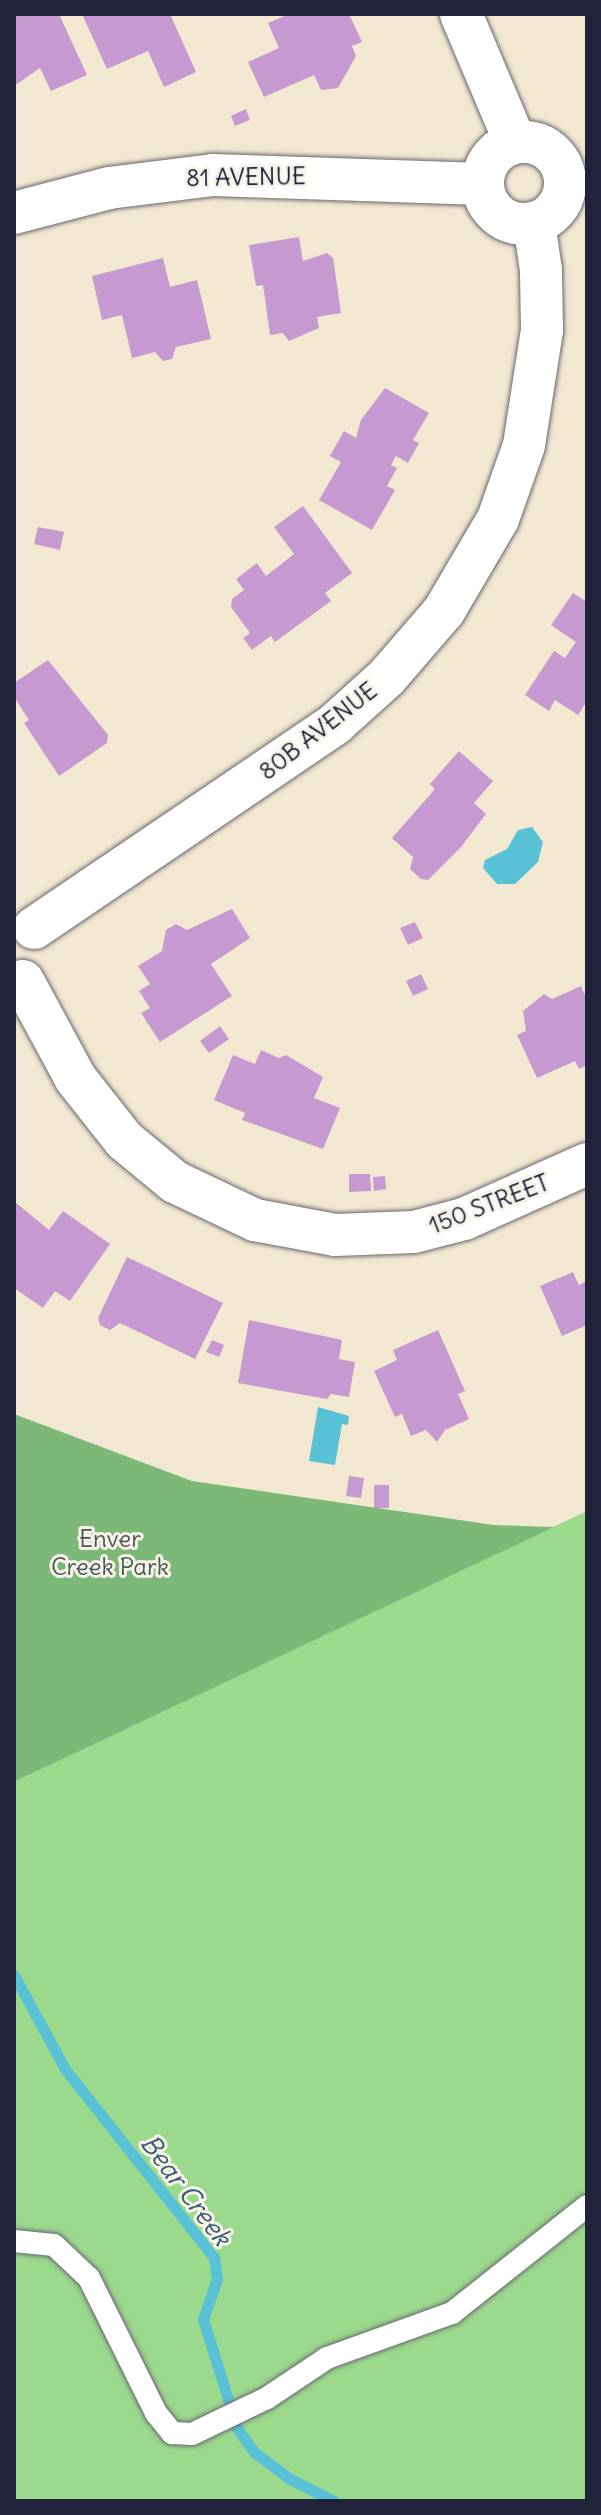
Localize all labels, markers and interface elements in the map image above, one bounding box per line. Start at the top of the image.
street label: 81 AVENUE [186,162,306,192]
street label: 80B AVENUE [253,676,383,786]
street label: 150 STREET [425,1168,553,1240]
park label: Enver Creek Park [51,1525,169,1581]
water label: Bear Creek [134,2128,238,2252]

